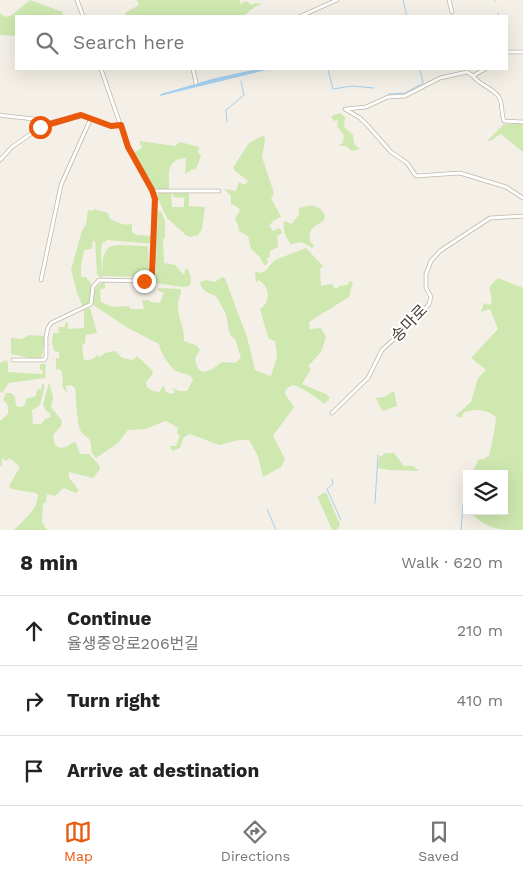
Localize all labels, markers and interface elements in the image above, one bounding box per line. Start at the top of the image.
search box [15,15,508,70]
icon: search [33,29,61,57]
text: Search here [73,31,184,54]
route start [29,116,52,139]
route end [133,270,156,293]
street label: 송마로 [387,300,431,345]
map controls [463,470,508,515]
button: layers [463,470,508,515]
text: 8 min [20,550,78,575]
text: Walk · 620 m [401,553,503,572]
text: Continue [67,607,151,630]
icon: ahead [20,617,48,645]
text: 210 m [457,621,503,640]
text: 율생중앙로206번길 [67,634,199,653]
icon: right [20,687,48,715]
text: Turn right [67,689,160,712]
text: 410 m [457,691,503,710]
icon: arrive [20,757,48,785]
text: Arrive at destination [67,759,259,782]
tab: Map [64,818,93,864]
tab: Directions [221,818,290,864]
tab: Saved [418,818,459,864]

